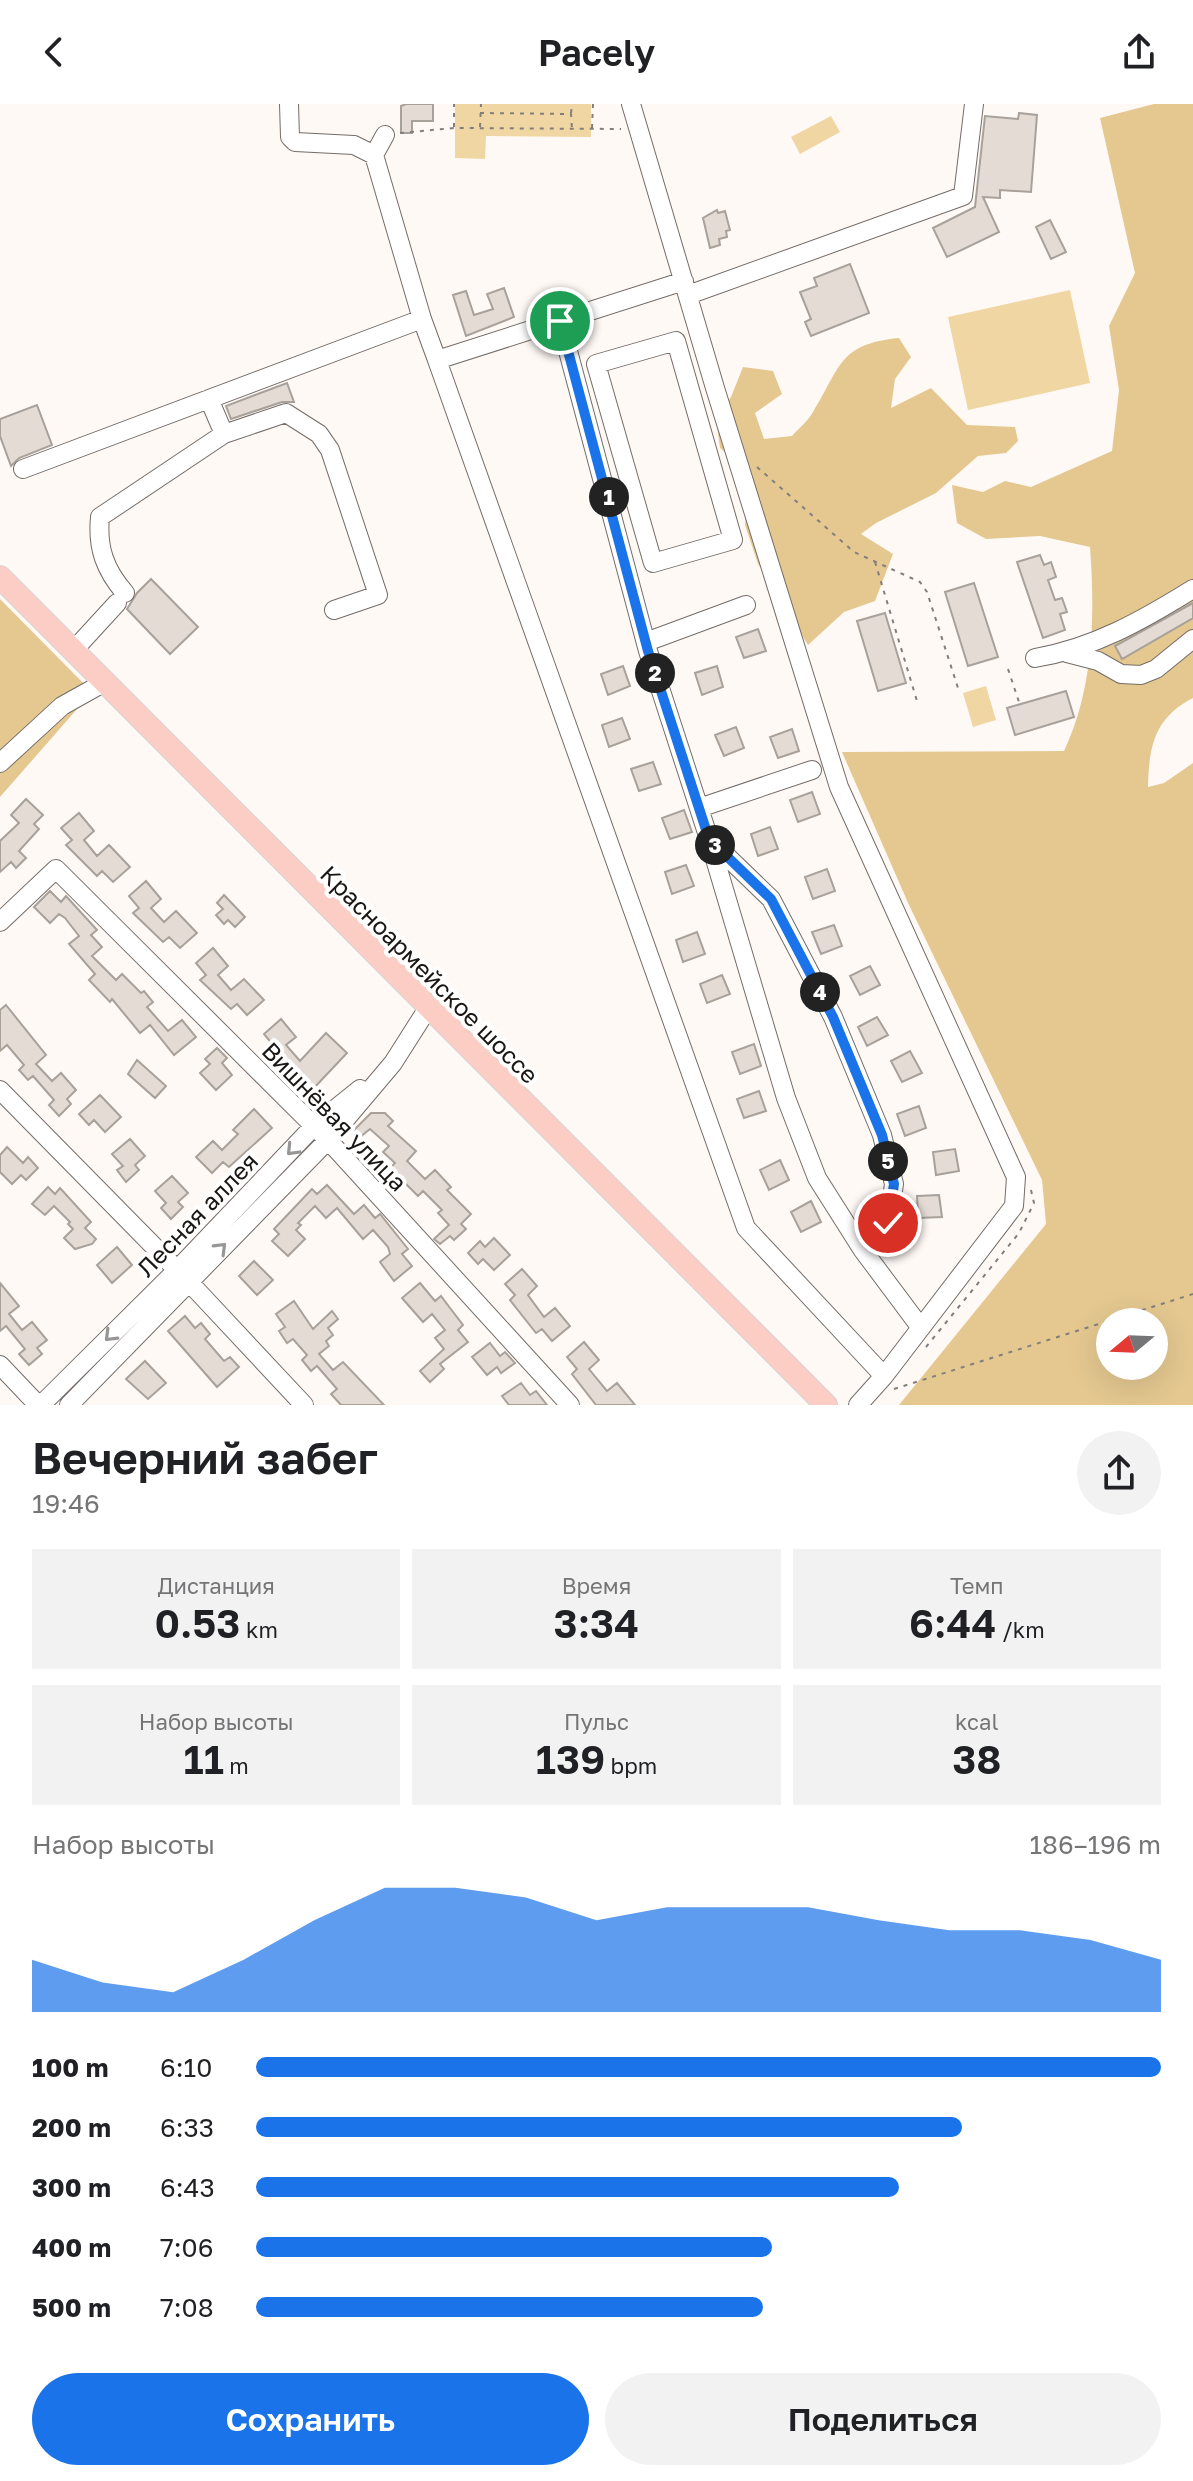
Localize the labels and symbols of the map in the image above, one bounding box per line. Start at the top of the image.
pin [526,287,594,355]
pin: 1 [589,477,629,517]
pin: 2 [635,653,675,693]
pin: 3 [695,825,735,865]
street label: Красноармейское шоссе [315,859,545,1089]
pin: 4 [800,972,840,1012]
street label: Вишнёвая улица [257,1035,413,1197]
one-way arrow [287,1140,301,1155]
pin: 5 [868,1141,908,1181]
street label: Лесная аллея [131,1146,263,1282]
pin [854,1189,922,1257]
one-way arrow [211,1243,226,1257]
north arrow [1096,1308,1168,1380]
one-way arrow [105,1327,119,1341]

